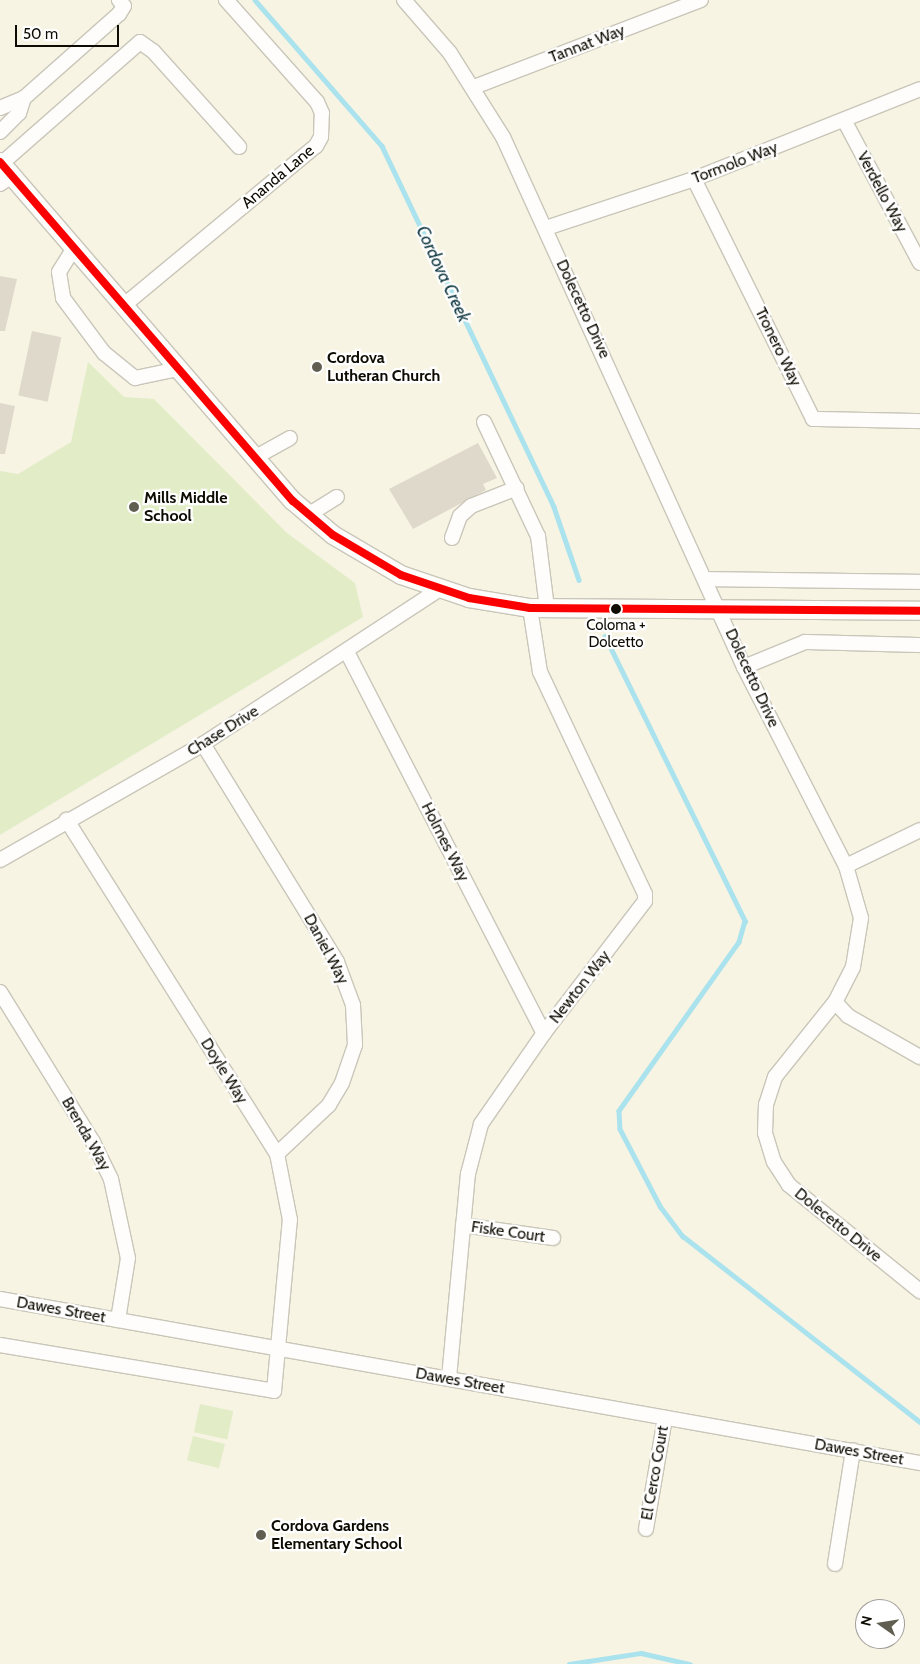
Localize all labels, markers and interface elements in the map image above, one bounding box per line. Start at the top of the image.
scale bar [18,15,121,47]
street label: Tannat Way [546,21,628,67]
text: 50 m [23,25,58,43]
street label: Tormolo Way [690,138,780,188]
street label: Ananda Lane [238,141,318,213]
street label: Verdello Way [853,148,911,236]
water label: Cordova Creek [411,222,475,326]
street label: Dolecetto Drive [552,257,614,361]
street label: Tronero Way [751,305,805,389]
place label: Cordova Lutheran Church [327,348,440,386]
marker: Cordova Lutheran Church [311,361,323,373]
place label: Mills Middle School [144,488,227,526]
marker: Mills Middle School [128,501,140,513]
marker: Coloma + Dolcetto [611,604,621,614]
place label: Coloma + Dolcetto [586,616,646,651]
street label: Dolecetto Drive [721,626,783,730]
street label: Chase Drive [184,702,262,760]
street label: Holmes Way [417,799,473,885]
street label: Daniel Way [299,910,353,988]
street label: Newton Way [546,947,614,1027]
street label: Doyle Way [196,1035,252,1107]
street label: Brenda Way [57,1094,115,1174]
street label: Dolecetto Drive [791,1184,885,1266]
street label: Fiske Court [470,1217,546,1247]
street label: Dawes Street [15,1293,107,1327]
street label: Dawes Street [414,1364,506,1398]
street label: El Cerco Court [637,1424,673,1522]
street label: Dawes Street [813,1435,905,1469]
place label: Cordova Gardens Elementary School [271,1516,402,1554]
marker: Cordova Gardens Elementary School [255,1529,267,1541]
north arrow [855,1599,905,1649]
text: N [856,1614,876,1628]

